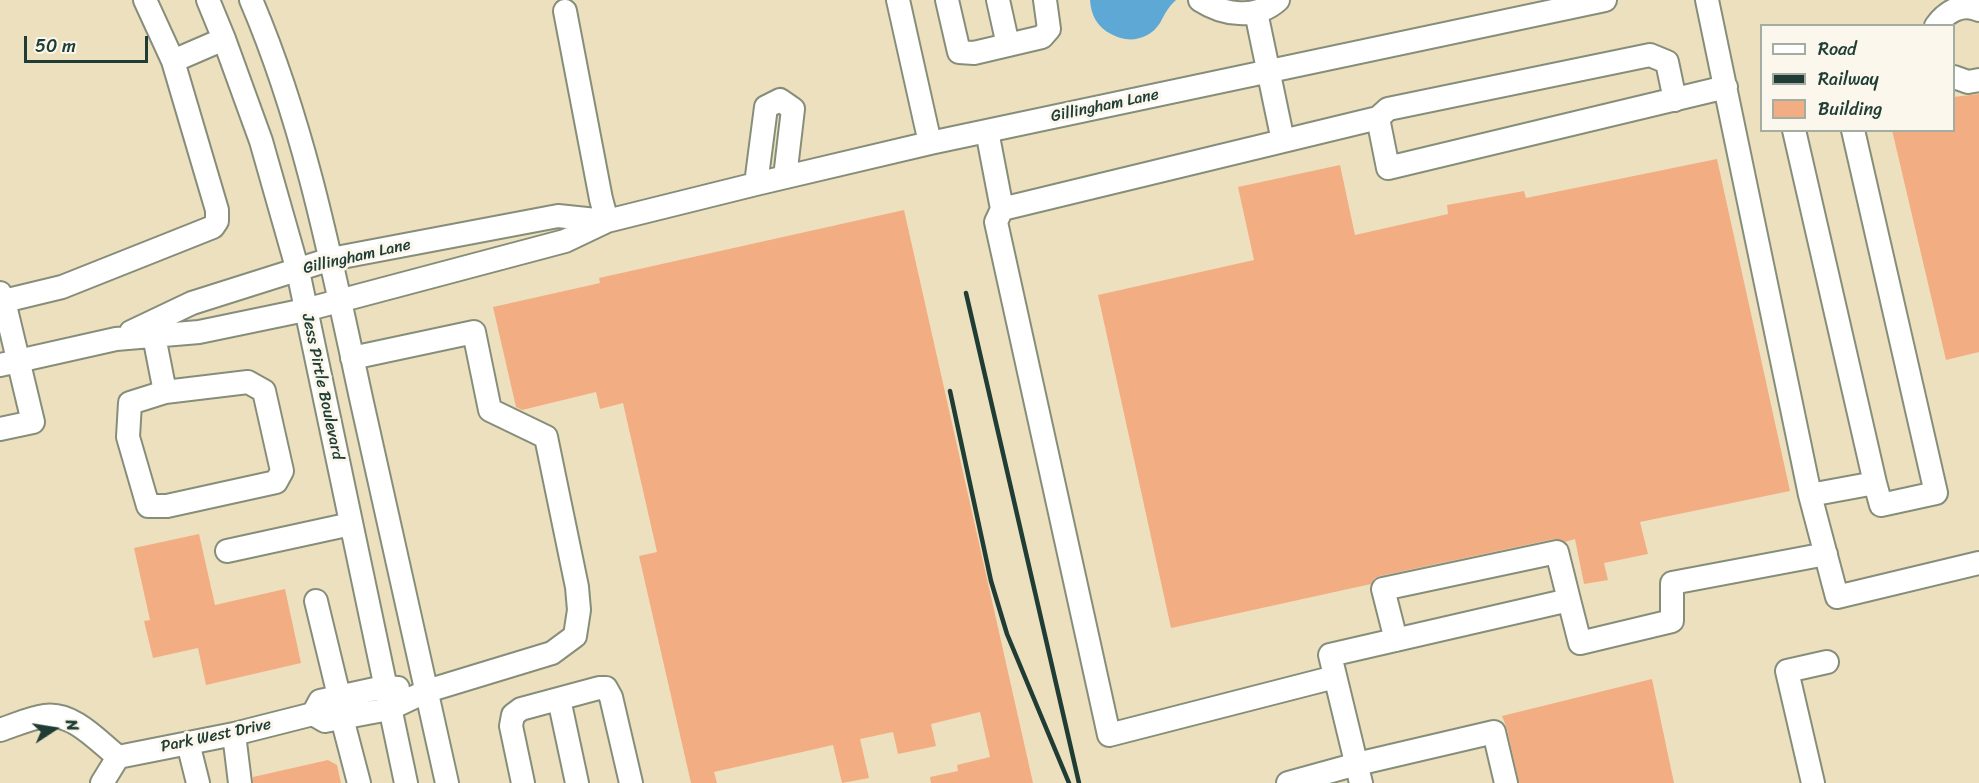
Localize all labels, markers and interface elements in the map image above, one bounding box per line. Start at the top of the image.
scale bar [27,24,152,62]
legend [1760,24,1955,132]
text: 50 m [35,30,76,62]
text: Road [1818,33,1857,65]
text: Railway [1818,63,1879,95]
street label: Gillingham Lane [1049,85,1161,127]
text: Building [1818,93,1882,125]
street label: Gillingham Lane [301,235,413,279]
street label: Jess Pirtle Boulevard [297,312,347,462]
north arrow [24,699,84,759]
street label: Park West Drive [159,715,273,757]
text: N [57,717,87,734]

